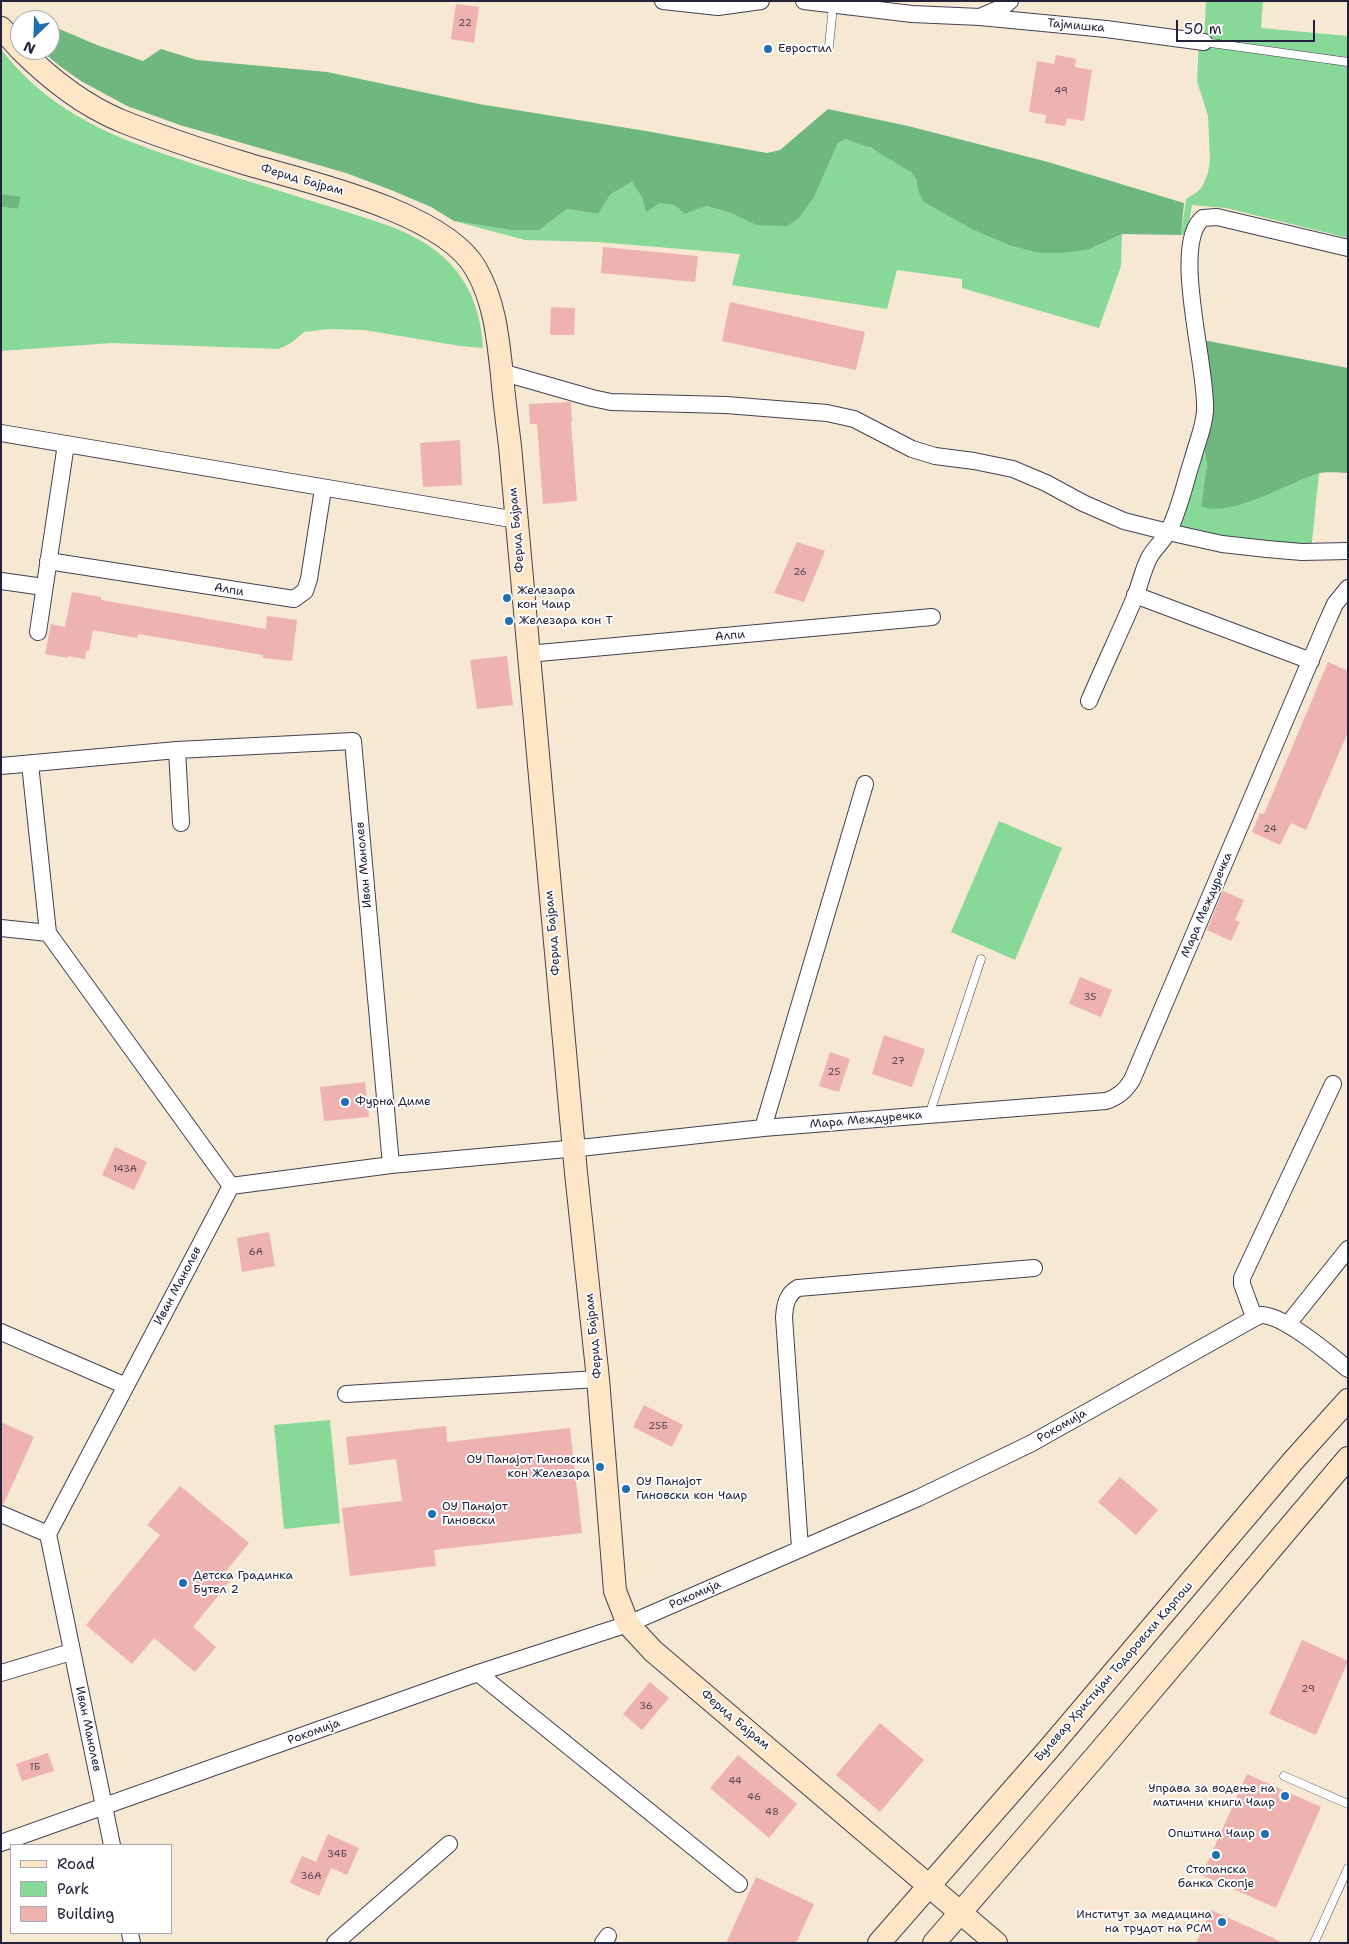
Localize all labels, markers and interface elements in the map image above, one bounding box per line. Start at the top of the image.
north arrow [10,10,60,60]
scale bar [1179,10,1318,42]
street label: Тајмишка [1047,16,1105,36]
house number: 22 [458,17,472,29]
text: 50 m [1184,19,1222,39]
text: N [21,37,38,58]
place label: Евростил [778,42,832,56]
marker: Евростил [762,43,774,55]
house number: 49 [1054,85,1068,97]
street label: Ферид Бајрам [259,161,345,199]
street label: Ферид Бајрам [506,487,528,573]
house number: 26 [793,566,807,578]
street label: Алпи [213,581,245,599]
place label: Железара кон Чаир [517,584,575,612]
marker: Железара кон Чаир [501,592,513,604]
place label: Железара кон Т [519,614,613,628]
marker: Железара кон Т [503,615,515,627]
street label: Алпи [714,628,746,644]
street label: Иван Манолев [353,821,375,909]
house number: 24 [1263,823,1277,835]
street label: Мара Междуречка [1178,850,1236,960]
street label: Ферид Бајрам [542,890,564,976]
house number: 35 [1084,991,1096,1003]
house number: 27 [891,1055,905,1067]
house number: 25 [828,1066,840,1078]
place label: Фурна Диме [355,1095,431,1109]
marker: Фурна Диме [339,1096,351,1108]
street label: Мара Междуречка [809,1108,923,1132]
house number: 143A [113,1163,137,1175]
street label: Иван Манолев [151,1244,205,1328]
house number: 6А [249,1246,263,1258]
street label: Ферид Бајрам [582,1293,606,1379]
street label: Рокомија [1035,1406,1089,1446]
house number: 25Б [648,1420,668,1432]
place label: ОУ Панајот Гиновски кон Железара [467,1453,590,1481]
marker: ОУ Панајот Гиновски кон Железара [594,1461,606,1473]
place label: ОУ Панајот Гиновски кон Чаир [636,1475,747,1503]
marker: ОУ Панајот Гиновски кон Чаир [620,1483,632,1495]
place label: ОУ Панајот Гиновски [442,1500,508,1528]
marker: ОУ Панајот Гиновски [426,1508,438,1520]
place label: Детска Градинка Бутел 2 [193,1569,293,1597]
marker: Детска Градинка Бутел 2 [177,1577,189,1589]
street label: Рокомија [667,1577,723,1613]
street label: Булевар Христијан Тодоровски Карпош [1032,1579,1196,1765]
house number: 29 [1301,1683,1315,1695]
street label: Иван Манолев [72,1685,104,1773]
street label: Ферид Бајрам [698,1687,772,1753]
house number: 36 [639,1700,653,1712]
street label: Рокомија [286,1716,342,1748]
house number: 1Б [30,1761,40,1773]
house number: 44 [728,1775,742,1787]
place label: Управа за водење на матични книги Чаир [1148,1782,1275,1810]
marker: Управа за водење на матични книги Чаир [1279,1790,1291,1802]
house number: 46 [747,1791,761,1803]
house number: 48 [765,1806,779,1818]
place label: Општина Чаир [1168,1827,1255,1841]
marker: Општина Чаир [1259,1828,1271,1840]
legend [10,1844,172,1934]
house number: 34Б [327,1848,347,1860]
marker: Стопанска банка Скопје [1210,1849,1222,1861]
text: Road [57,1854,95,1874]
place label: Стопанска банка Скопје [1178,1863,1254,1891]
house number: 36А [300,1870,322,1882]
text: Park [57,1879,89,1899]
text: Building [57,1904,114,1924]
place label: Институт за медицина на трудот на РСМ [1076,1908,1212,1936]
marker: Институт за медицина на трудот на РСМ [1216,1916,1228,1928]

